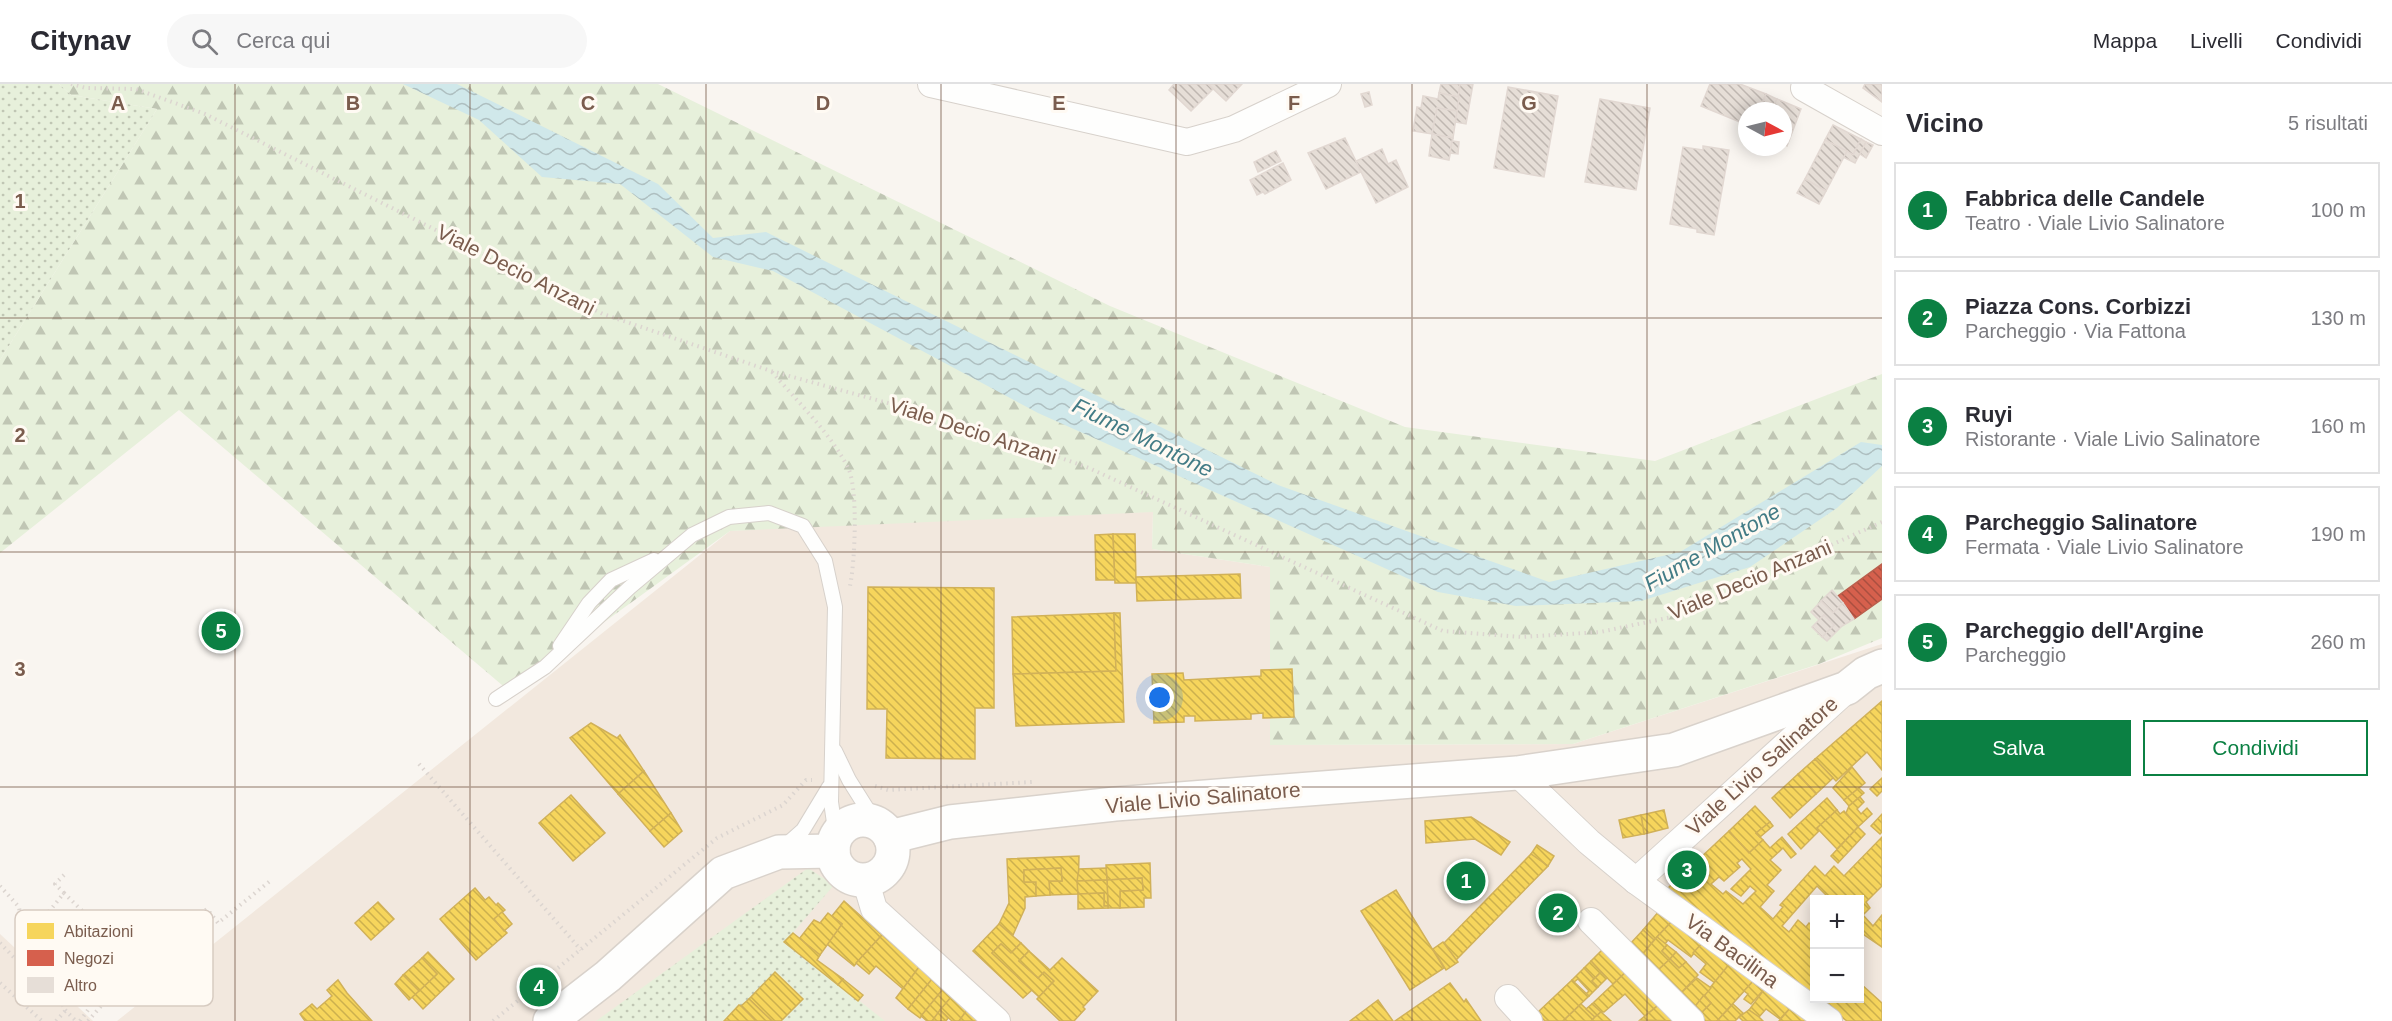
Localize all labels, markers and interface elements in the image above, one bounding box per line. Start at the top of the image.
search box [167,14,587,68]
text: Citynav [30,25,131,56]
icon: search [188,25,221,58]
text: Cerca qui [236,28,330,53]
text: Mappa [2093,29,2157,52]
text: Livelli [2190,29,2243,52]
text: Condividi [2276,29,2362,52]
text: A [111,92,125,114]
text: B [346,92,360,114]
text: C [581,92,595,114]
text: D [816,92,830,114]
text: E [1052,92,1066,114]
text: F [1288,92,1300,114]
text: G [1521,92,1537,114]
north arrow [1738,102,1792,156]
text: Vicino [1906,108,1984,138]
text: 5 risultati [2288,112,2368,134]
text: Fabbrica delle Candele [1965,186,2205,211]
text: 1 [14,190,26,212]
text: 1 [1922,199,1933,221]
text: 100 m [2310,199,2366,221]
text: Teatro · Viale Livio Salinatore [1965,212,2225,234]
street label: Viale Decio Anzani [433,220,599,319]
text: Piazza Cons. Corbizzi [1965,294,2191,319]
text: 2 [1922,307,1933,329]
text: 130 m [2310,307,2366,329]
text: Parcheggio · Via Fattona [1965,320,2186,342]
street label: Viale Decio Anzani [887,393,1060,468]
water label: Fiume Montone [1069,393,1217,482]
text: Ruyi [1965,402,2013,427]
text: 3 [1922,415,1933,437]
text: 160 m [2310,415,2366,437]
text: 2 [14,424,26,446]
text: Ristorante · Viale Livio Salinatore [1965,428,2260,450]
water label: Fiume Montone [1640,498,1785,596]
text: Parcheggio Salinatore [1965,510,2197,535]
text: 4 [1922,523,1933,545]
text: 190 m [2310,523,2366,545]
street label: Viale Decio Anzani [1665,535,1835,624]
text: Fermata · Viale Livio Salinatore [1965,536,2244,558]
pin: 5 [202,608,240,654]
text: Parcheggio dell'Argine [1965,618,2204,643]
text: 5 [1922,631,1933,653]
text: 260 m [2310,631,2366,653]
text: Parcheggio [1965,644,2066,666]
text: 3 [14,658,26,680]
your location [1145,683,1174,712]
street label: Viale Livio Salinatore [1681,692,1842,840]
button: Salva [1906,720,2131,776]
button: Condividi [2143,720,2368,776]
street label: Viale Livio Salinatore [1104,778,1301,817]
pin: 3 [1668,848,1706,892]
pin: 1 [1446,858,1486,904]
pin: 2 [1538,890,1578,936]
map controls [1810,895,1864,1003]
button: + [1810,895,1864,949]
street label: Via Bacilina [1681,909,1784,992]
legend [15,910,213,1006]
text: Abitazioni [64,923,133,940]
button: − [1810,949,1864,1003]
text: Negozi [64,950,114,967]
pin: 4 [520,964,558,1010]
text: Altro [64,977,97,994]

